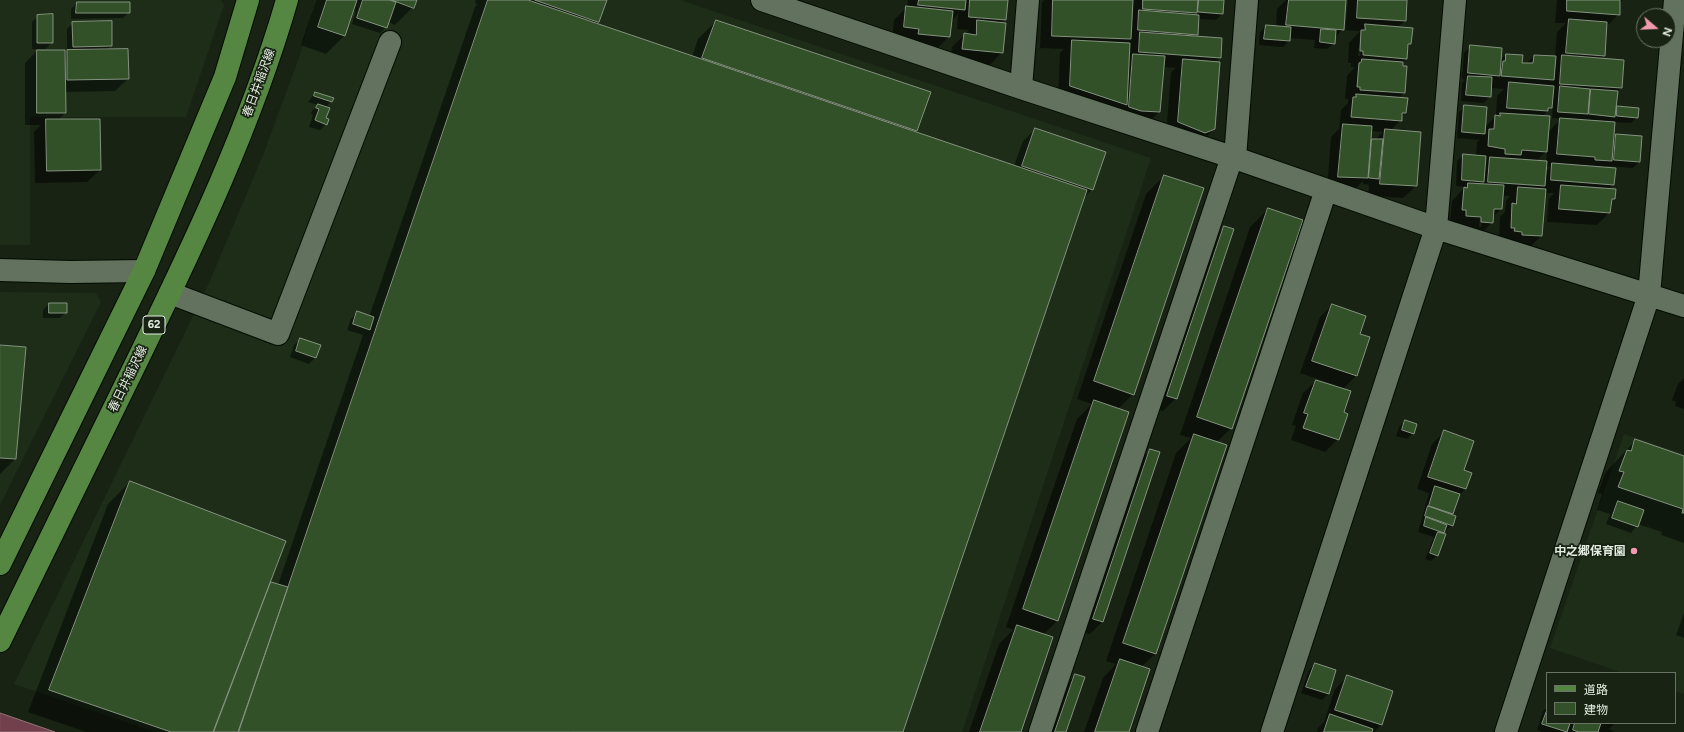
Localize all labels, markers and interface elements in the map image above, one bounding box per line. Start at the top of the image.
north arrow [1636,8,1676,48]
text: N [1659,26,1674,38]
street label: 春日井稲沢線 [240,47,278,119]
road number: 62 [143,316,165,334]
street label: 春日井稲沢線 [106,343,150,415]
place label: 中之郷保育園 [1554,544,1626,558]
marker: 中之郷保育園 [1629,546,1639,556]
legend [1546,672,1676,724]
text: 道路 [1584,683,1608,697]
text: 建物 [1584,703,1608,717]

